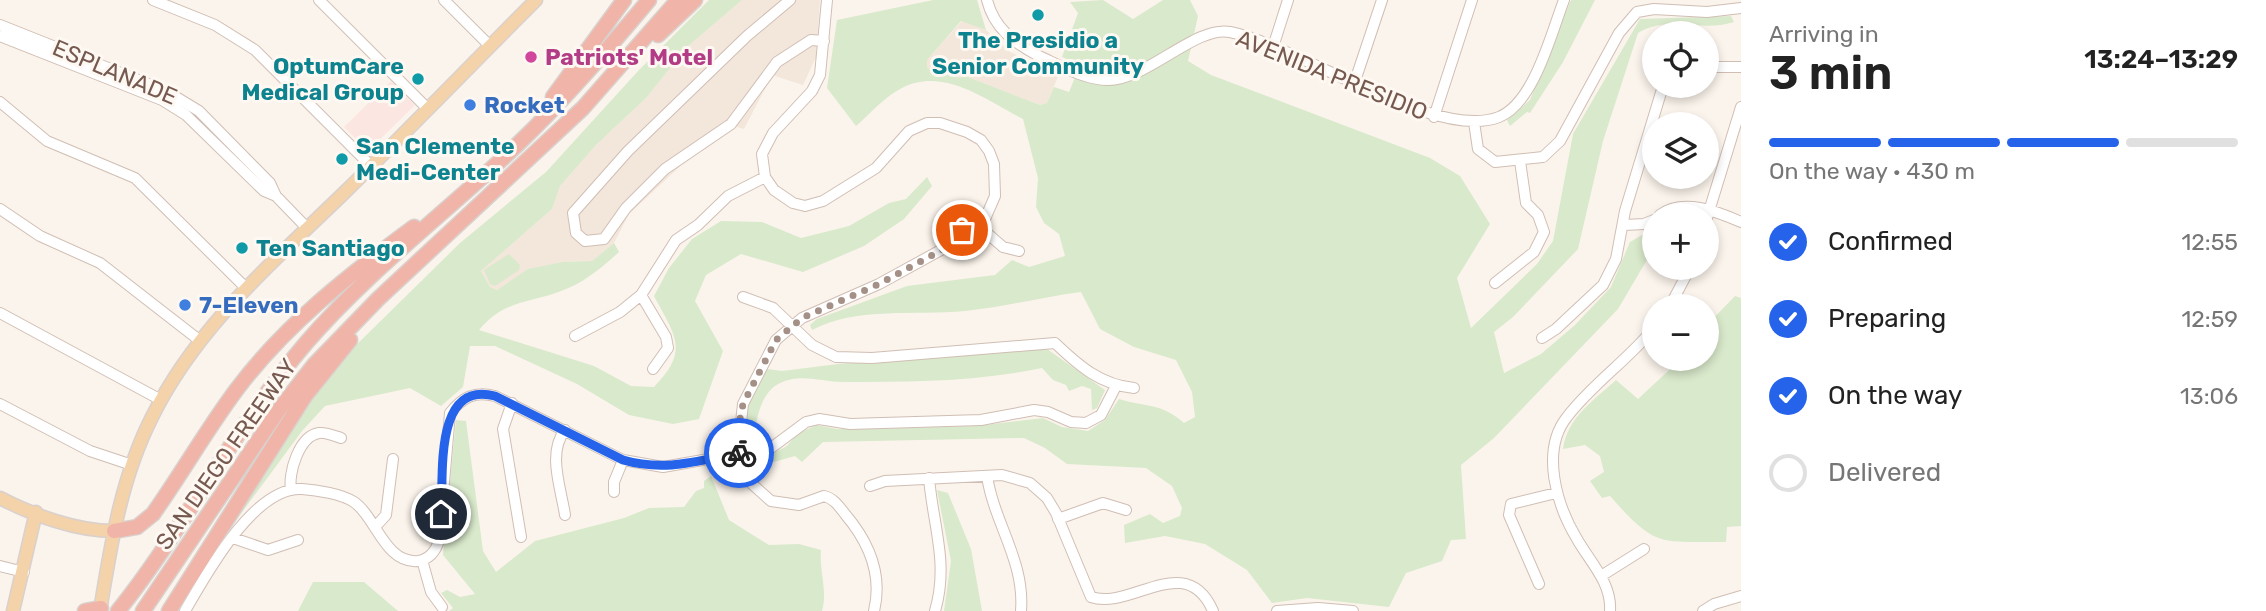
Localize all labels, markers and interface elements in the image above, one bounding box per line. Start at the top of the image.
marker: The Presidio a Senior Community [1030,7,1046,23]
text: Arriving in [1769,20,1879,48]
map controls [1642,21,1719,371]
button: locate [1642,21,1719,98]
street label: AVENIDA PRESIDIO [1232,24,1432,126]
place label: The Presidio a Senior Community [932,26,1144,80]
street label: ESPLANADE [49,33,181,111]
place label: Patriots' Motel [545,43,713,71]
text: 13:24–13:29 [2084,44,2238,75]
text: 3 min [1769,46,1892,101]
marker: Patriots' Motel [523,49,539,65]
place label: OptumCare Medical Group [241,52,404,106]
marker: OptumCare Medical Group [410,71,426,87]
place label: Rocket [484,91,565,119]
marker: Rocket [462,97,478,113]
button: layers [1642,112,1719,189]
place label: San Clemente Medi-Center [356,132,515,186]
marker: San Clemente Medi-Center [334,151,350,167]
text: On the way · 430 m [1769,157,1975,185]
pin [932,200,992,260]
button: + [1642,203,1719,280]
icon: bag [943,211,981,249]
icon: check [1769,223,1807,261]
text: Confirmed [1828,226,1953,257]
text: 12:55 [2181,228,2238,256]
place label: Ten Santiago [256,234,405,262]
marker: Ten Santiago [234,240,250,256]
place label: 7-Eleven [199,291,299,319]
button: − [1642,294,1719,371]
marker: 7-Eleven [177,297,193,313]
icon: check [1769,300,1807,338]
text: Preparing [1828,303,1946,334]
text: 12:59 [2181,305,2238,333]
street label: SAN DIEGO FREEWAY [150,353,303,555]
icon: check [1769,377,1807,415]
text: On the way [1828,380,1962,411]
text: 13:06 [2180,382,2238,410]
courier [704,418,774,488]
icon: bike [720,434,758,472]
text: Delivered [1828,457,1941,488]
pin [411,484,471,544]
icon: home [422,495,460,533]

